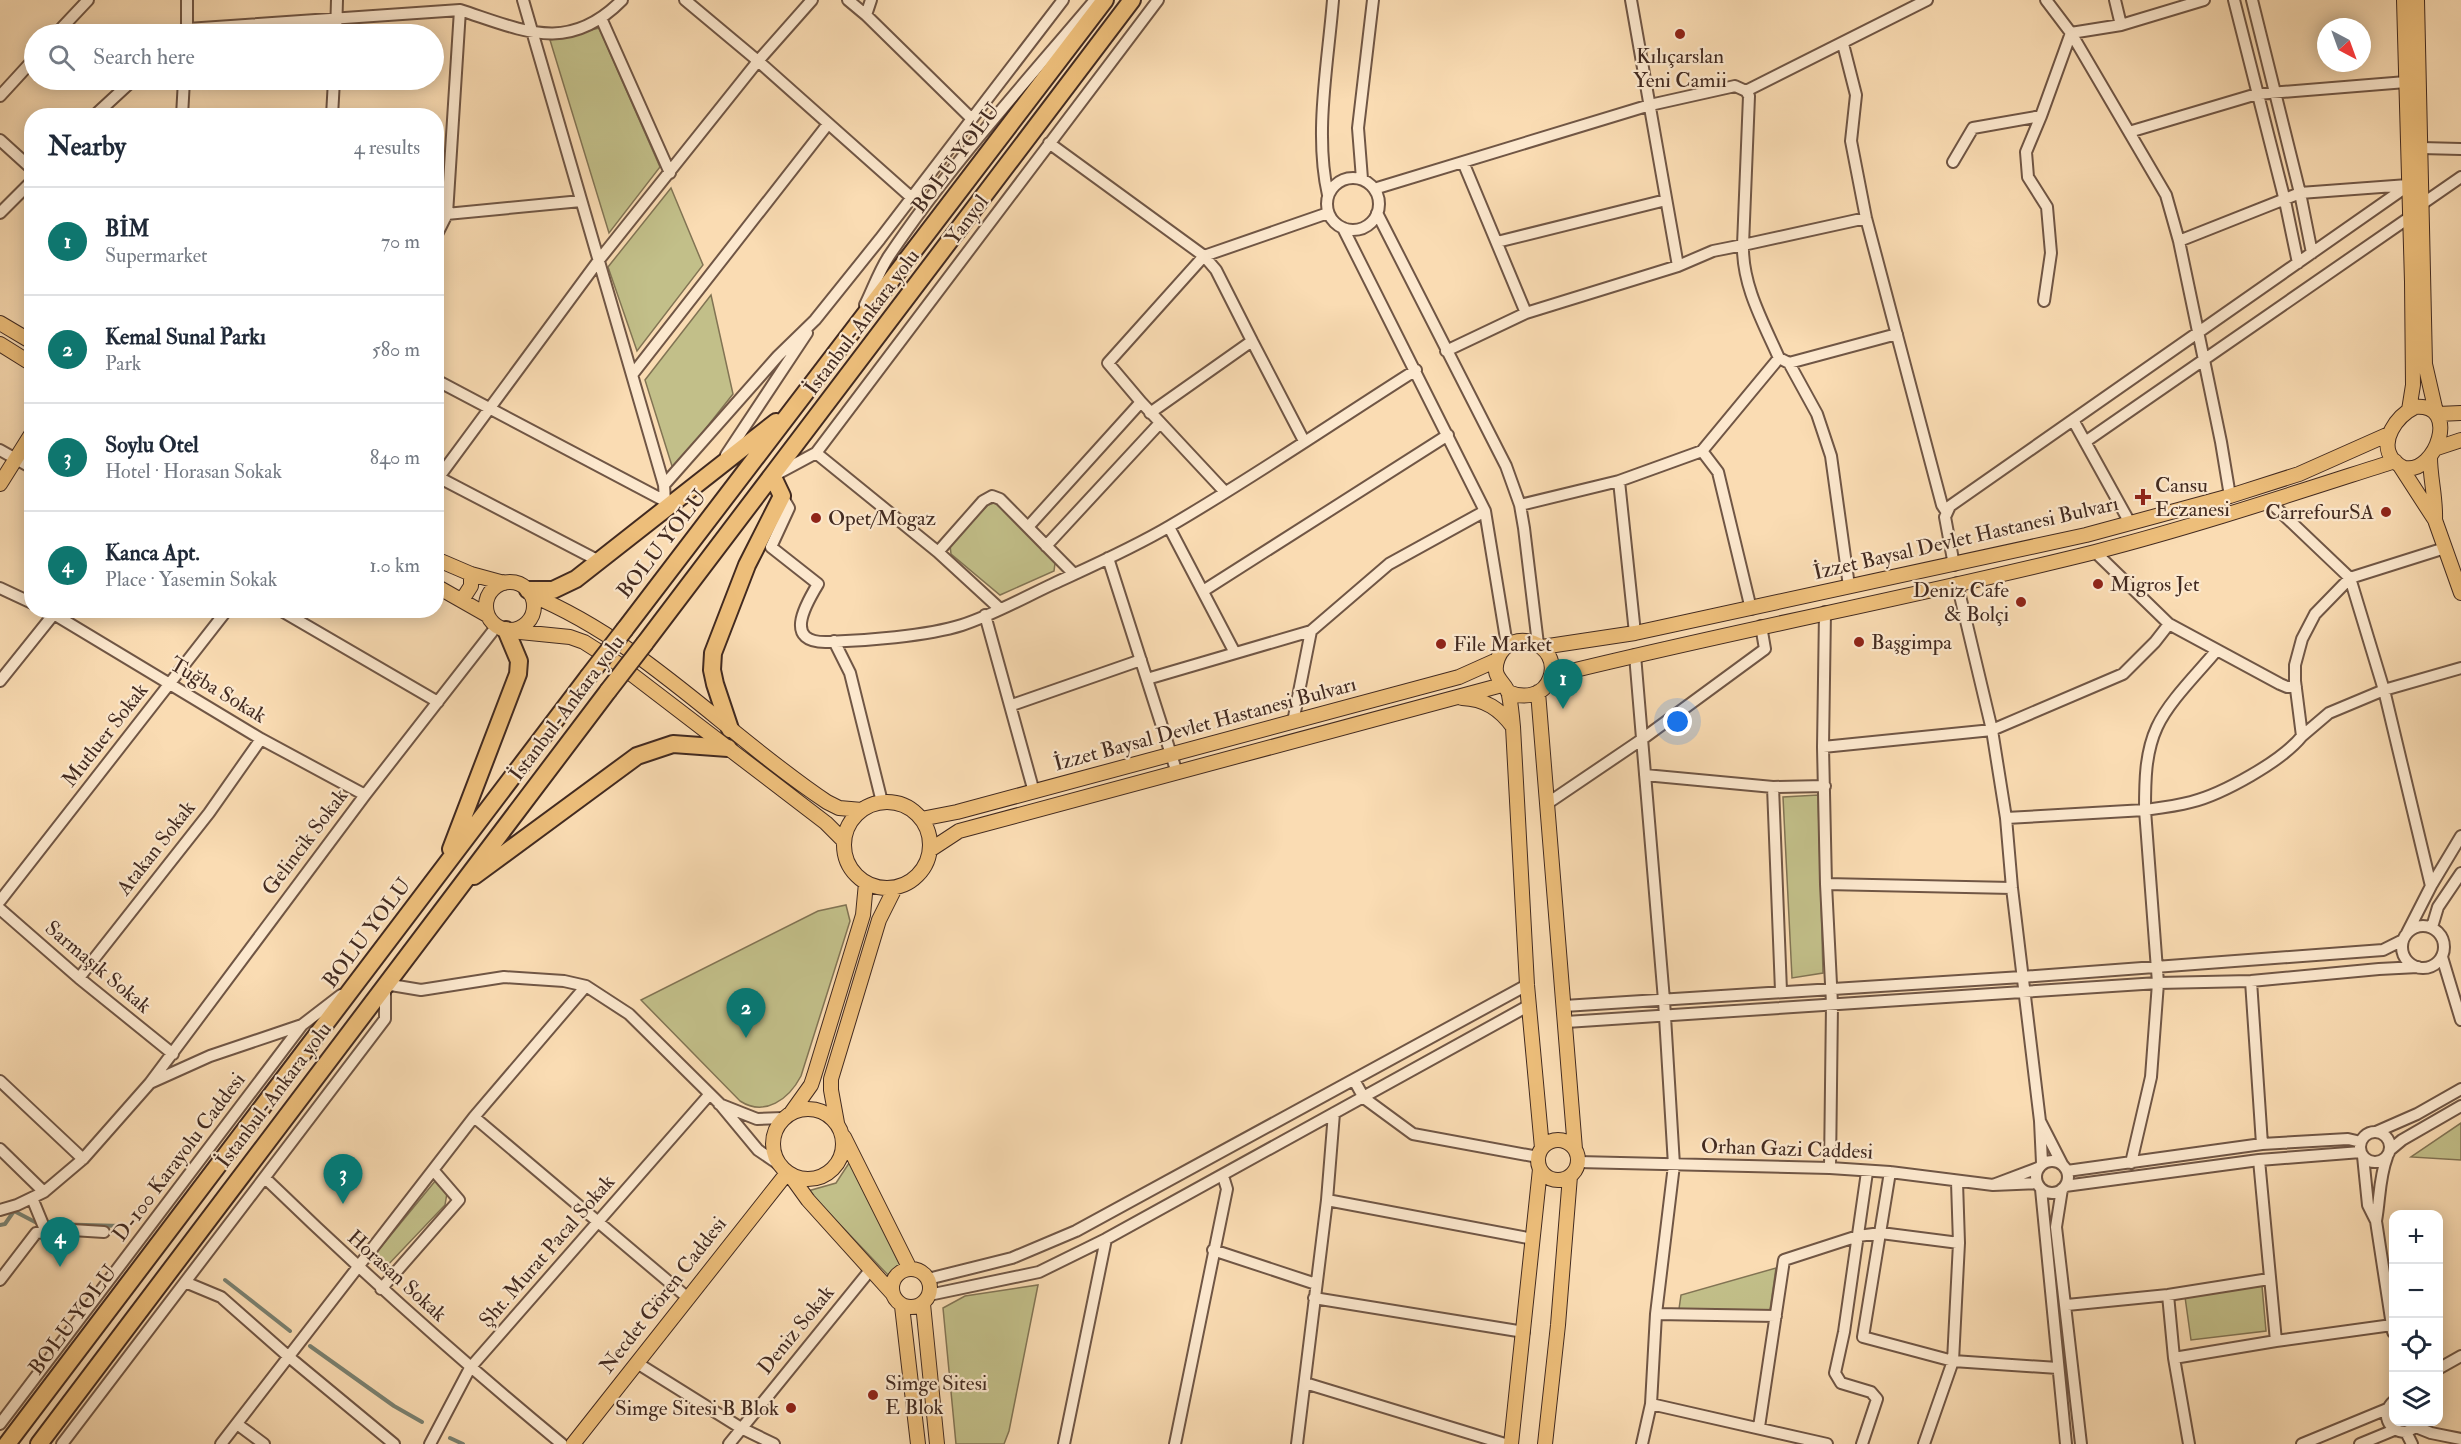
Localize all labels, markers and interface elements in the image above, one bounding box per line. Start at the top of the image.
north arrow [2317,18,2371,72]
search box [24,24,444,90]
marker: Kılıçarslan Yeni Camii [1673,27,1687,41]
icon: search [45,41,78,74]
text: Search here [93,43,195,71]
place label: Kılıçarslan Yeni Camii [1633,43,1727,94]
street label: BOLU YOLU [906,97,1006,218]
text: Nearby [48,131,126,163]
text: 4 results [354,135,420,160]
street label: Yanyol [939,189,995,251]
text: BİM [105,215,150,243]
text: 1 [64,229,71,254]
text: 70 m [381,229,420,254]
text: Supermarket [105,243,208,268]
street label: İstanbul-Ankara yolu [798,243,926,400]
text: Kemal Sunal Parkı [105,323,266,351]
text: 2 [62,337,73,362]
text: 580 m [372,337,420,362]
text: Park [105,351,141,376]
text: Soylu Otel [105,431,199,459]
text: 3 [64,445,71,470]
text: 840 m [370,445,420,470]
text: Hotel · Horasan Sokak [105,459,282,484]
place label: Cansu Eczanesi [2155,472,2230,523]
street label: BOLU YOLU [611,484,713,604]
street label: İzzet Baysal Devlet Hastanesi Bulvarı [1811,490,2122,586]
marker: Cansu Eczanesi [2136,490,2150,504]
place label: CarrefourSA [2265,499,2374,526]
place label: Opet/Mogaz [828,505,936,532]
marker: CarrefourSA [2379,505,2393,519]
marker: Opet/Mogaz [809,511,823,525]
text: Kanca Apt. [105,539,200,567]
text: 4 [62,553,73,578]
text: 1.0 km [369,553,420,578]
text: Place · Yasemin Sokak [105,567,277,592]
place label: Migros Jet [2110,571,2200,598]
place label: Deniz Cafe & Bolçi [1913,577,2009,628]
marker: Migros Jet [2091,577,2105,591]
marker: Deniz Cafe & Bolçi [2014,595,2028,609]
street label: İstanbul-Ankara yolu [503,629,631,786]
place label: Başgimpa [1871,629,1952,656]
place label: File Market [1453,631,1552,658]
marker: Başgimpa [1852,635,1866,649]
marker: File Market [1434,637,1448,651]
street label: Tuğba Sokak [165,651,271,729]
pin: 1 [1544,660,1582,709]
street label: İzzet Baysal Devlet Hastanesi Bulvarı [1051,670,1360,777]
street label: Mutluer Sokak [56,677,154,793]
your location [1663,707,1692,736]
street label: Gelincik Sokak [256,783,354,901]
street label: Atakan Sokak [110,795,201,902]
street label: BOLU YOLU [317,872,417,993]
street label: Sarmaşık Sokak [39,915,157,1019]
pin: 2 [726,988,766,1038]
street label: İstanbul-Ankara yolu [210,1016,338,1173]
street label: D-100 Karayolu Caddesi [107,1067,252,1247]
street label: Orhan Gazi Caddesi [1700,1133,1874,1166]
pin: 3 [324,1154,362,1204]
street label: Şht. Murat Pacal Sokak [473,1169,621,1333]
map controls [2389,1210,2443,1426]
button: + [2389,1210,2443,1264]
street label: Necdet Gören Caddesi [593,1211,733,1379]
pin: 4 [40,1218,80,1267]
street label: Horasan Sokak [342,1224,452,1328]
street label: BOLU YOLU [23,1259,123,1380]
button: − [2389,1264,2443,1318]
street label: Deniz Sokak [752,1280,840,1380]
button: locate [2389,1318,2443,1372]
place label: Simge Sitesi E Blok [885,1370,988,1421]
button: layers [2389,1372,2443,1426]
marker: Simge Sitesi E Blok [866,1388,880,1402]
place label: Simge Sitesi B Blok [615,1395,779,1422]
marker: Simge Sitesi B Blok [784,1401,798,1415]

